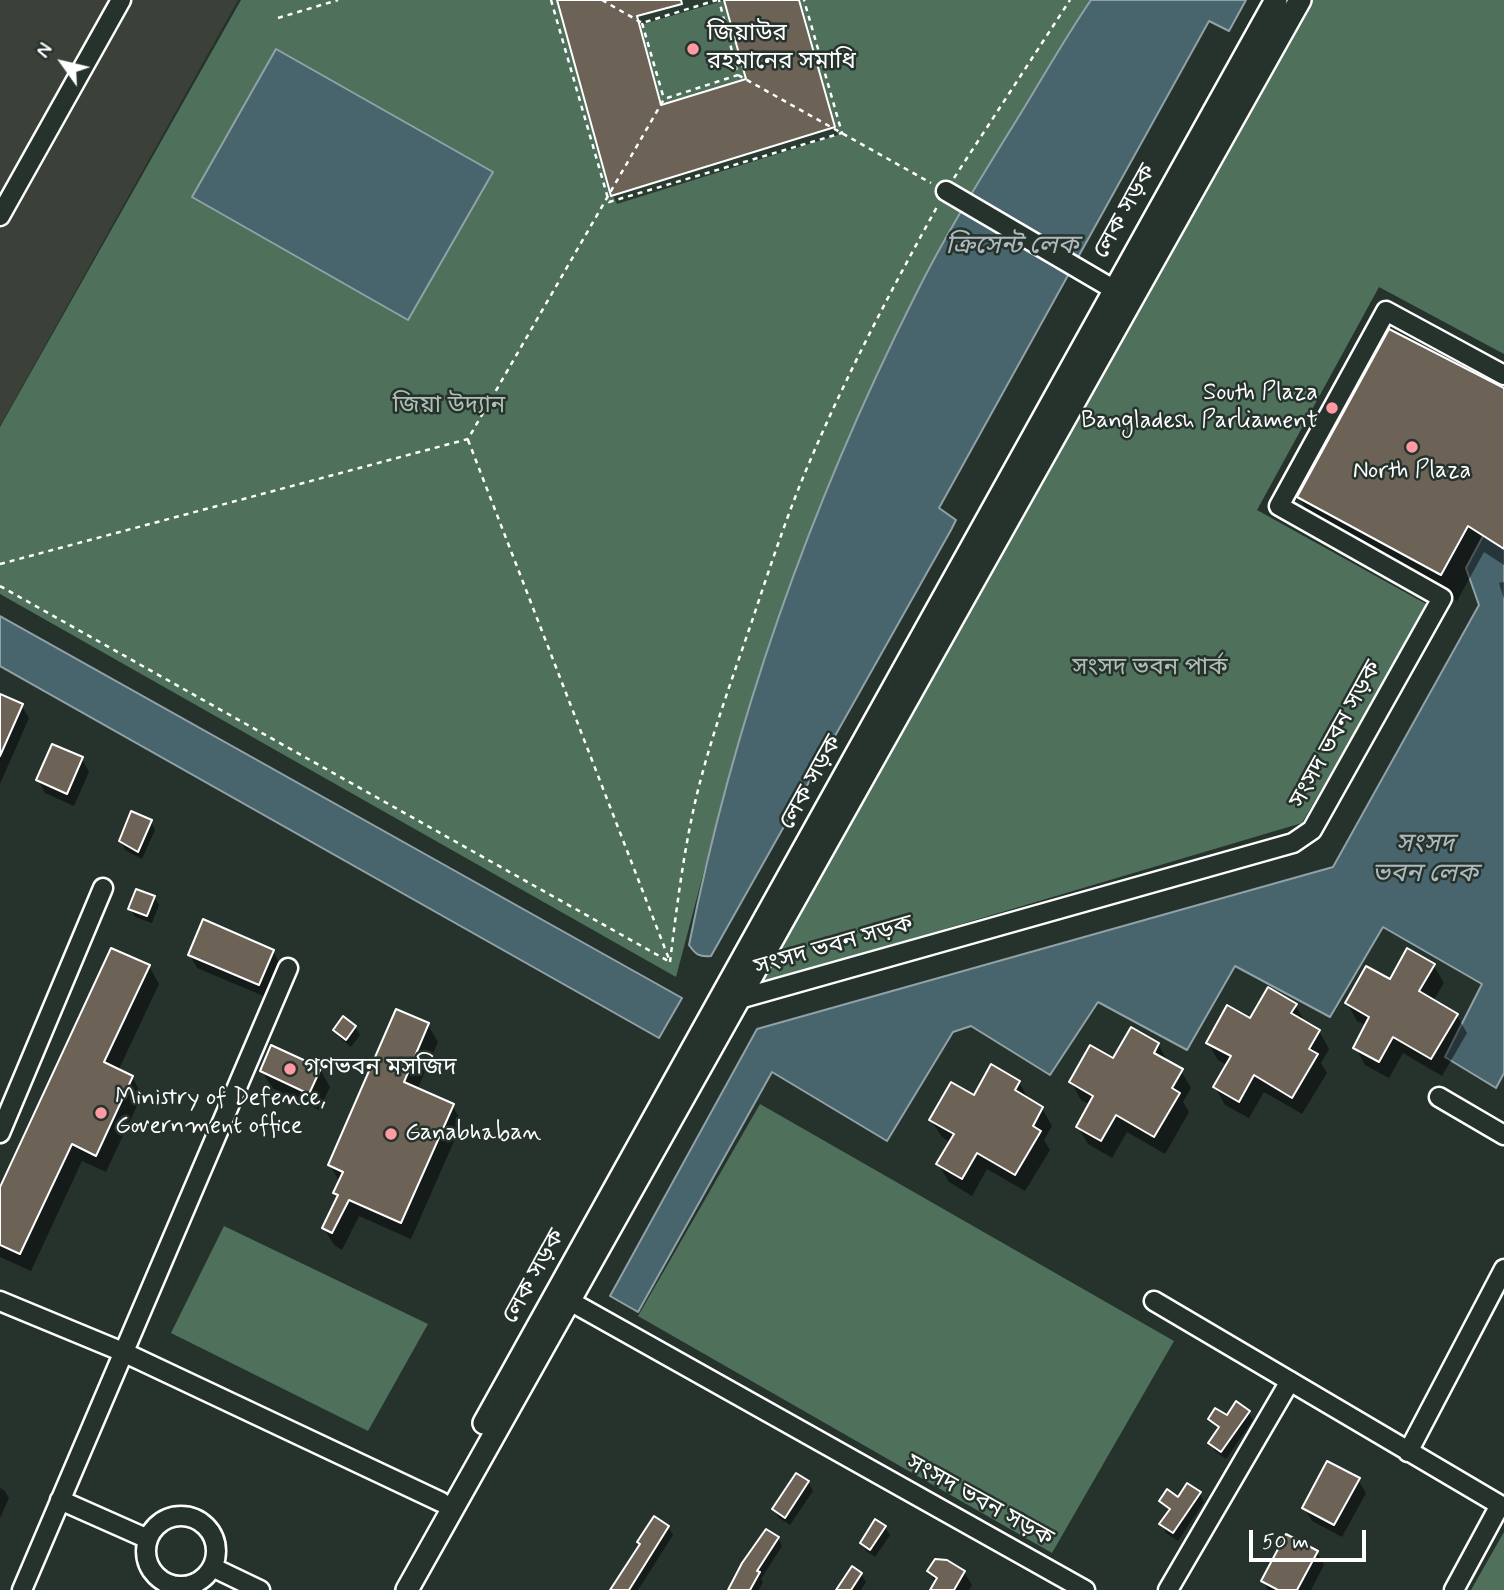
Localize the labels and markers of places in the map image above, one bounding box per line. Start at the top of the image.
place label: জিয়াউর রহমানের সমাধি [707,21,856,77]
marker: জিয়াউর রহমানের সমাধি [685,41,701,57]
place label: South Plaza Bangladesh Parliament [1081,380,1318,436]
marker: South Plaza Bangladesh Parliament [1324,400,1340,416]
marker: North Plaza [1404,439,1420,455]
place label: North Plaza [1353,458,1471,486]
place label: গণভবন মসজিদ [304,1055,456,1083]
marker: গণভবন মসজিদ [282,1061,298,1077]
place label: Ministry of Defence, Government office [115,1085,326,1141]
marker: Ministry of Defence, Government office [93,1105,109,1121]
place label: Ganabhaban [405,1120,541,1148]
marker: Ganabhaban [383,1126,399,1142]

